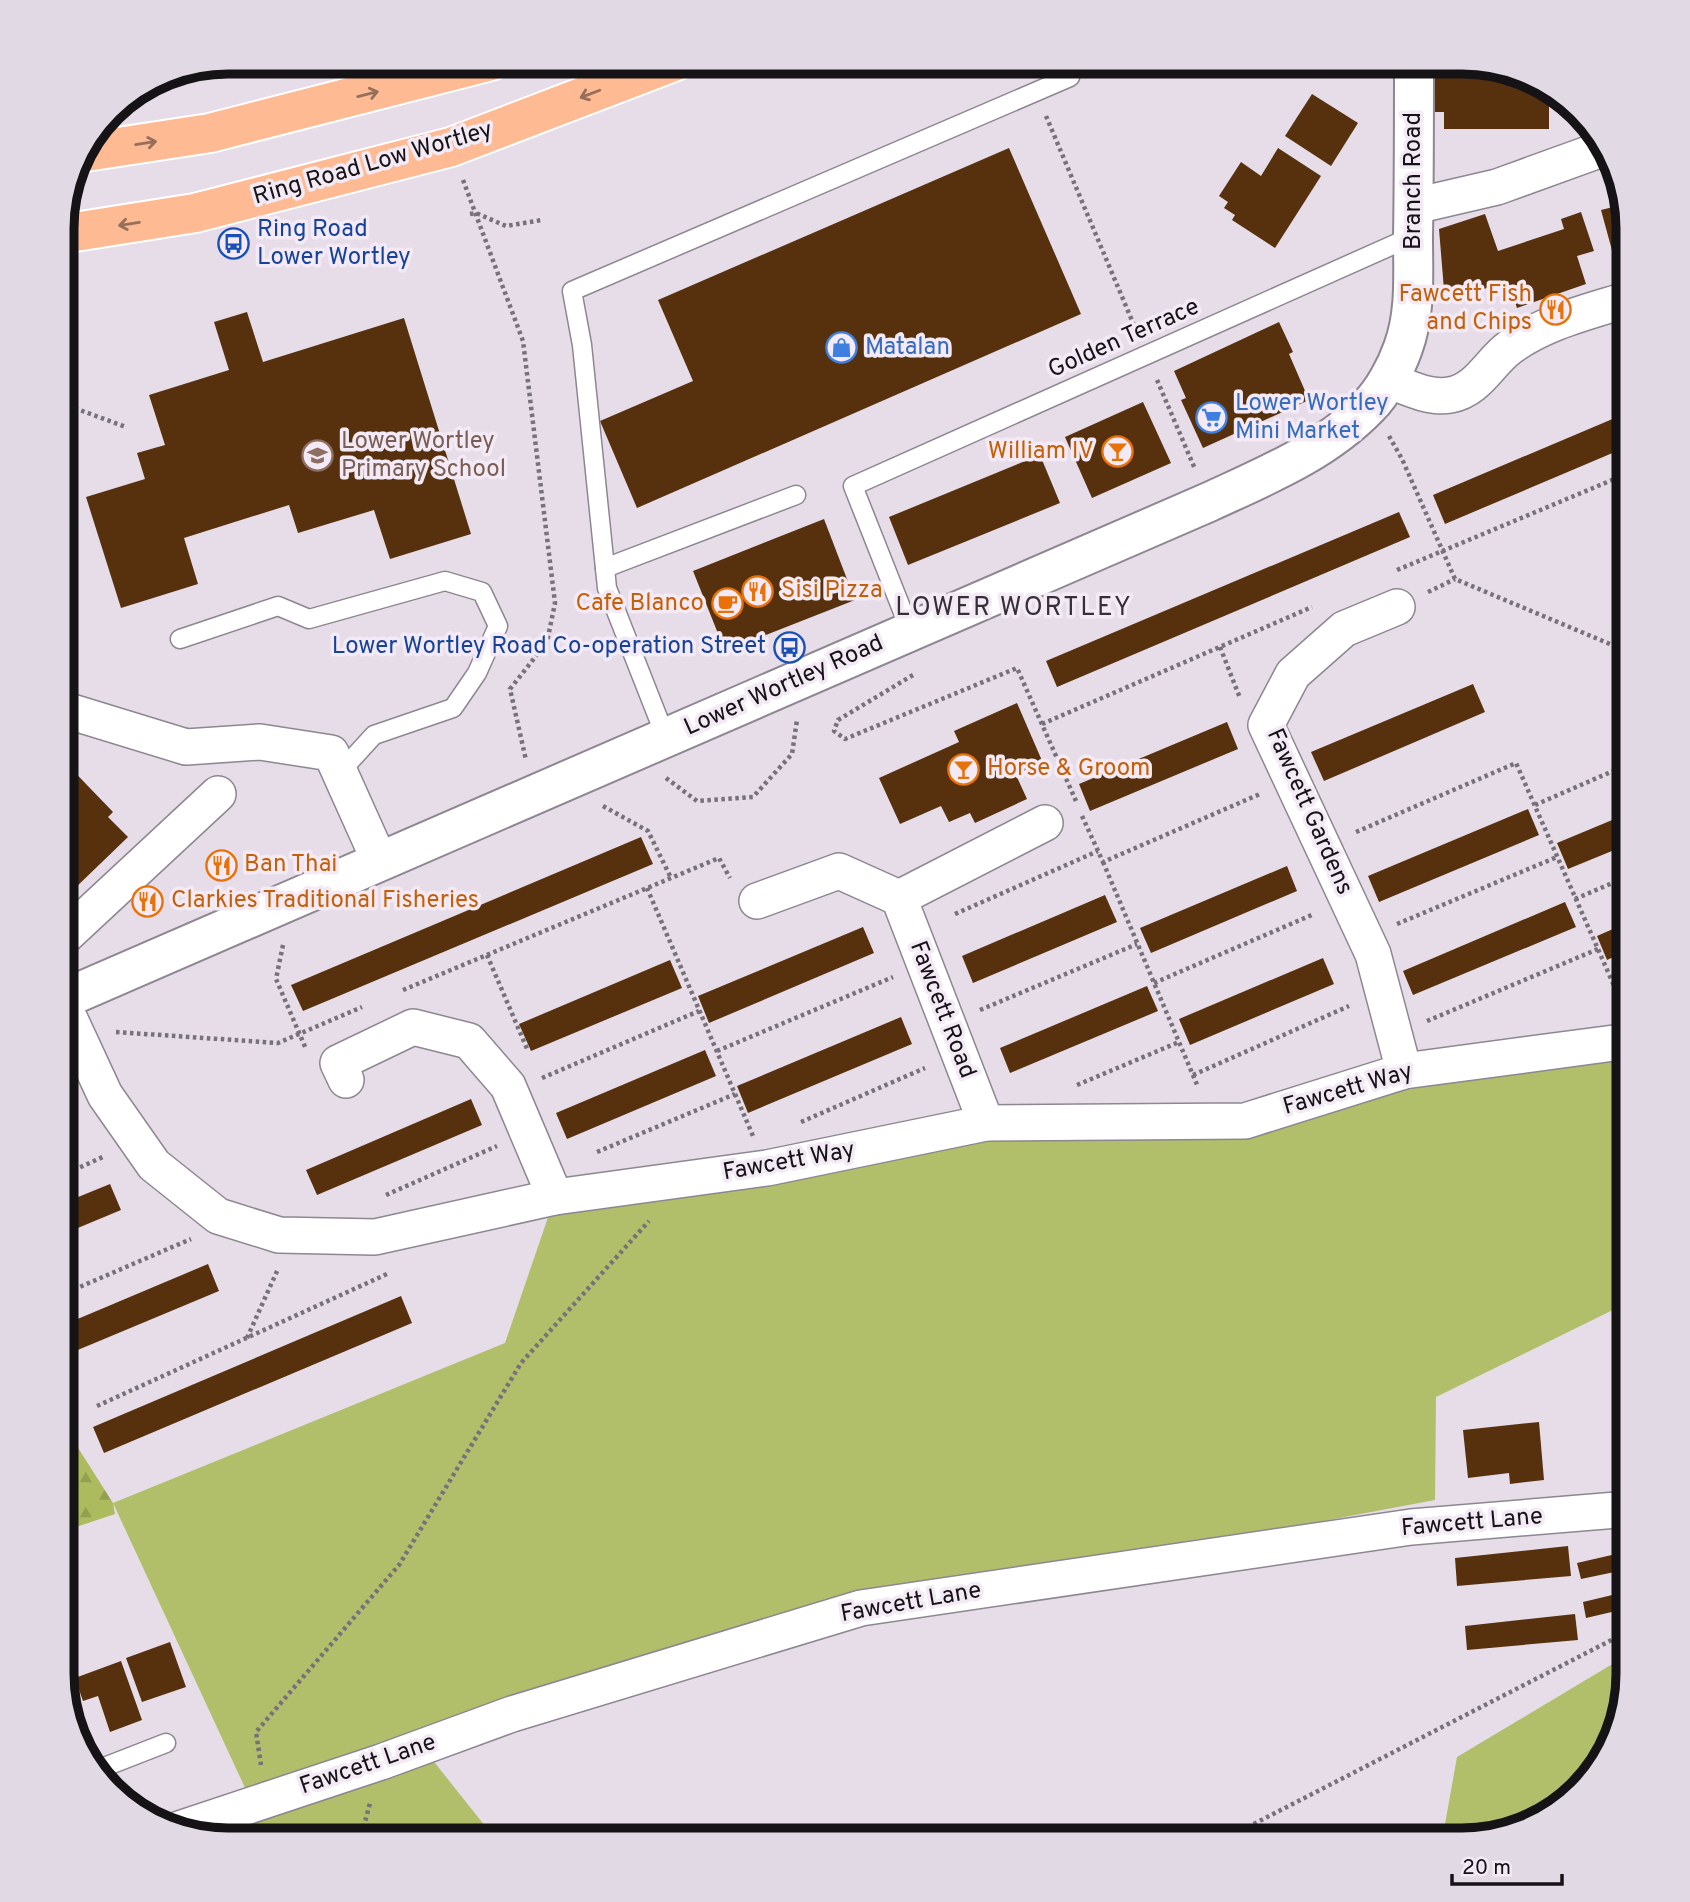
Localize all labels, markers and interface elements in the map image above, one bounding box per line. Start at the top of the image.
one-way arrow [357,87,379,100]
one-way arrow [579,89,601,102]
street label: Branch Road [1399,112,1429,250]
street label: Ring Road Low Wortley [250,115,496,213]
one-way arrow [135,136,157,149]
place label: Ring Road Lower Wortley [257,215,411,273]
one-way arrow [119,217,141,230]
bus stop icon: Ring Road Lower Wortley [217,227,251,261]
place label: Fawcett Fish and Chips [1398,280,1532,338]
street label: Golden Terrace [1044,292,1204,386]
restaurant icon: Fawcett Fish and Chips [1538,292,1572,326]
shop icon: Matalan [825,331,859,365]
place label: Matalan [865,333,950,363]
place label: Lower Wortley Mini Market [1235,389,1389,447]
supermarket icon: Lower Wortley Mini Market [1195,401,1229,435]
place label: Lower Wortley Primary School [341,427,506,485]
bar icon: William IV [1100,435,1134,469]
place label: William IV [988,437,1094,467]
school or university icon: Lower Wortley Primary School [301,439,335,473]
restaurant icon: Sisi Pizza [741,574,775,608]
place label: Sisi Pizza [781,576,883,606]
cafe icon: Cafe Blanco [710,587,744,621]
place label: Cafe Blanco [575,589,704,619]
district label: LOWER WORTLEY [895,592,1133,625]
street label: Lower Wortley Road [680,629,888,743]
bus stop icon: Lower Wortley Road Co-operation Street [772,630,806,664]
place label: Lower Wortley Road Co-operation Street [332,632,766,662]
street label: Fawcett Gardens [1259,724,1359,900]
bar icon: Horse & Groom [947,752,981,786]
place label: Horse & Groom [987,754,1150,784]
restaurant icon: Ban Thai [204,848,238,882]
place label: Ban Thai [244,850,337,880]
restaurant icon: Clarkies Traditional Fisheries [131,884,165,918]
place label: Clarkies Traditional Fisheries [171,886,479,916]
street label: Fawcett Road [902,937,982,1083]
street label: Fawcett Way [1280,1057,1416,1123]
street label: Fawcett Way [721,1136,857,1188]
street label: Fawcett Lane [1400,1502,1544,1544]
street label: Fawcett Lane [838,1576,984,1630]
street label: Fawcett Lane [296,1728,440,1802]
scale bar [1452,1842,1562,1886]
text: 20 m [1462,1855,1511,1882]

